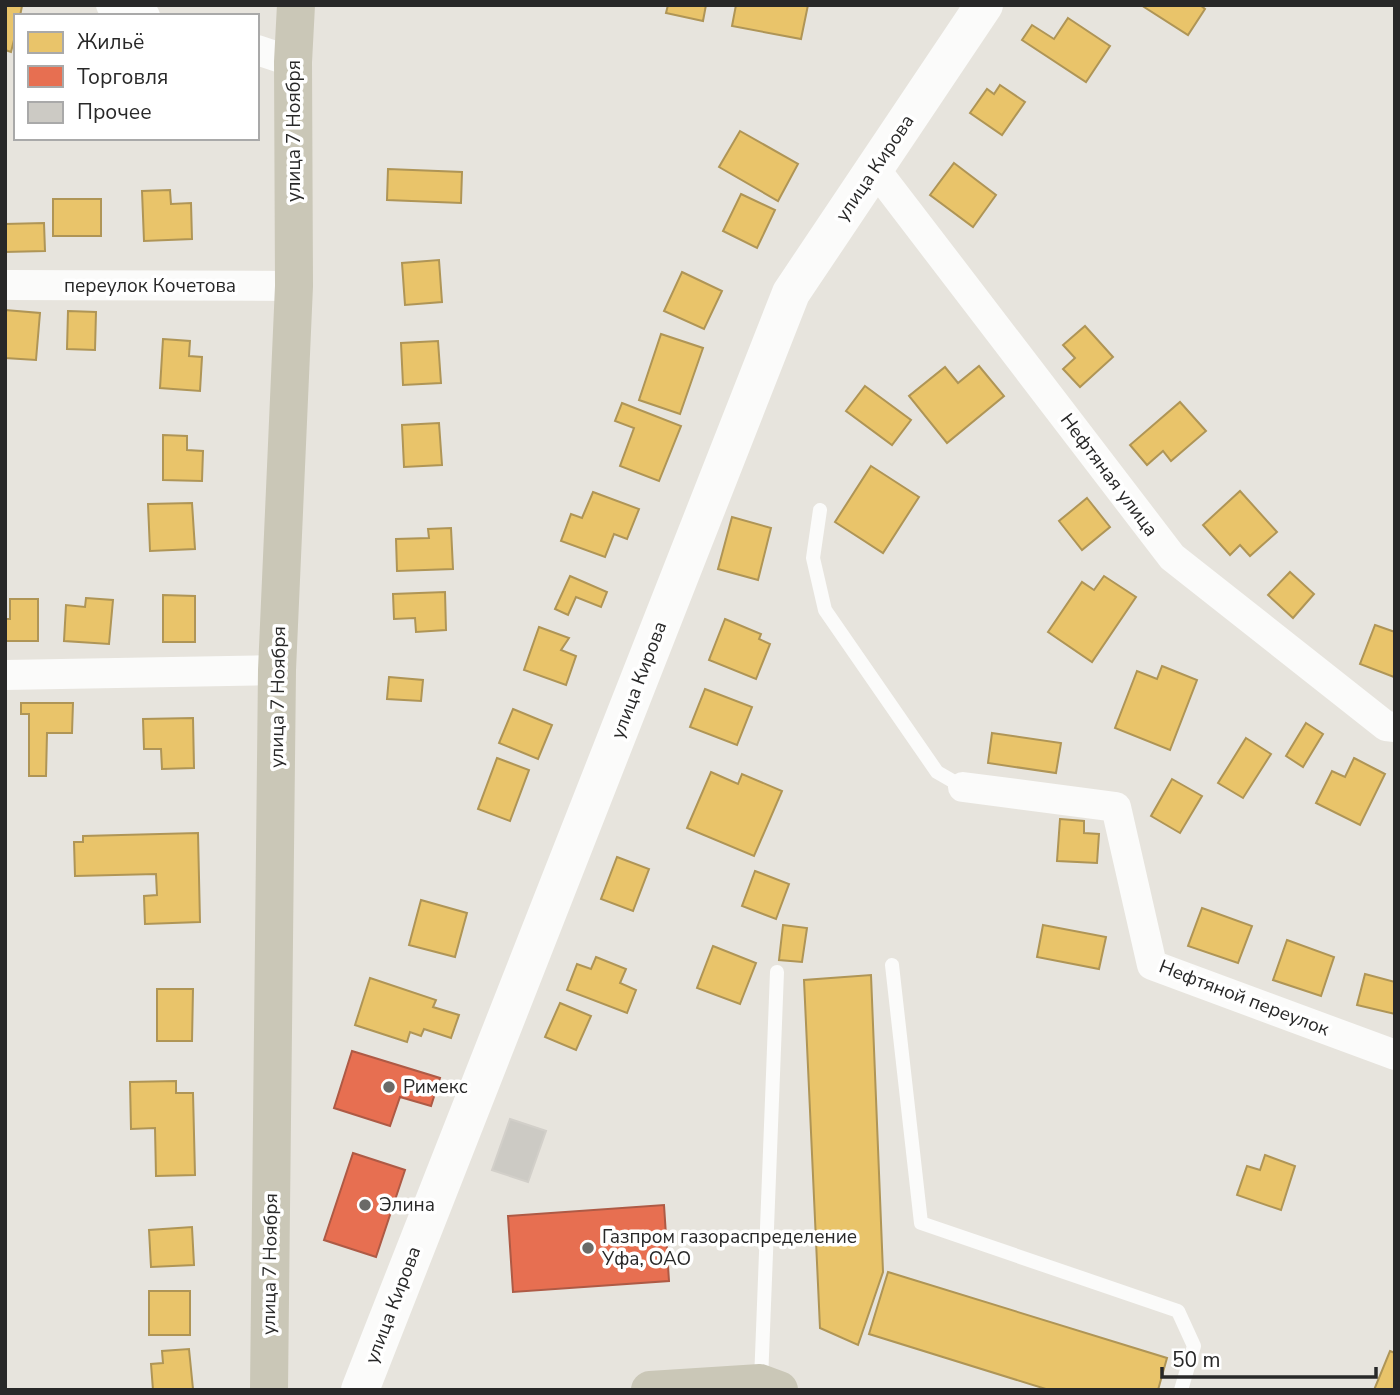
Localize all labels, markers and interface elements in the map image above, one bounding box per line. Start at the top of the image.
legend [14,14,259,140]
text: Жильё [77,28,144,56]
street label: улица 7 Ноября [281,60,307,202]
text: Торговля [77,63,168,91]
text: Прочее [77,98,152,126]
street label: улица Кирова [830,109,920,227]
street label: переулок Кочетова [64,273,236,299]
street label: Нефтяная улица [1054,408,1164,542]
street label: улица Кирова [605,618,673,742]
street label: улица 7 Ноября [264,626,292,768]
street label: Нефтяной переулок [1155,954,1333,1042]
place label: Римекс [403,1074,468,1100]
marker: Римекс [381,1079,397,1095]
place label: Элина [379,1192,435,1218]
street label: улица 7 Ноября [256,1193,284,1335]
marker: Элина [357,1197,373,1213]
place label: Газпром газораспределение Уфа, ОАО [601,1224,857,1272]
marker: Газпром газораспределение Уфа, ОАО [580,1240,596,1256]
street label: улица Кирова [359,1243,427,1367]
scale bar [1162,1336,1376,1380]
text: 50 m [1172,1346,1221,1374]

